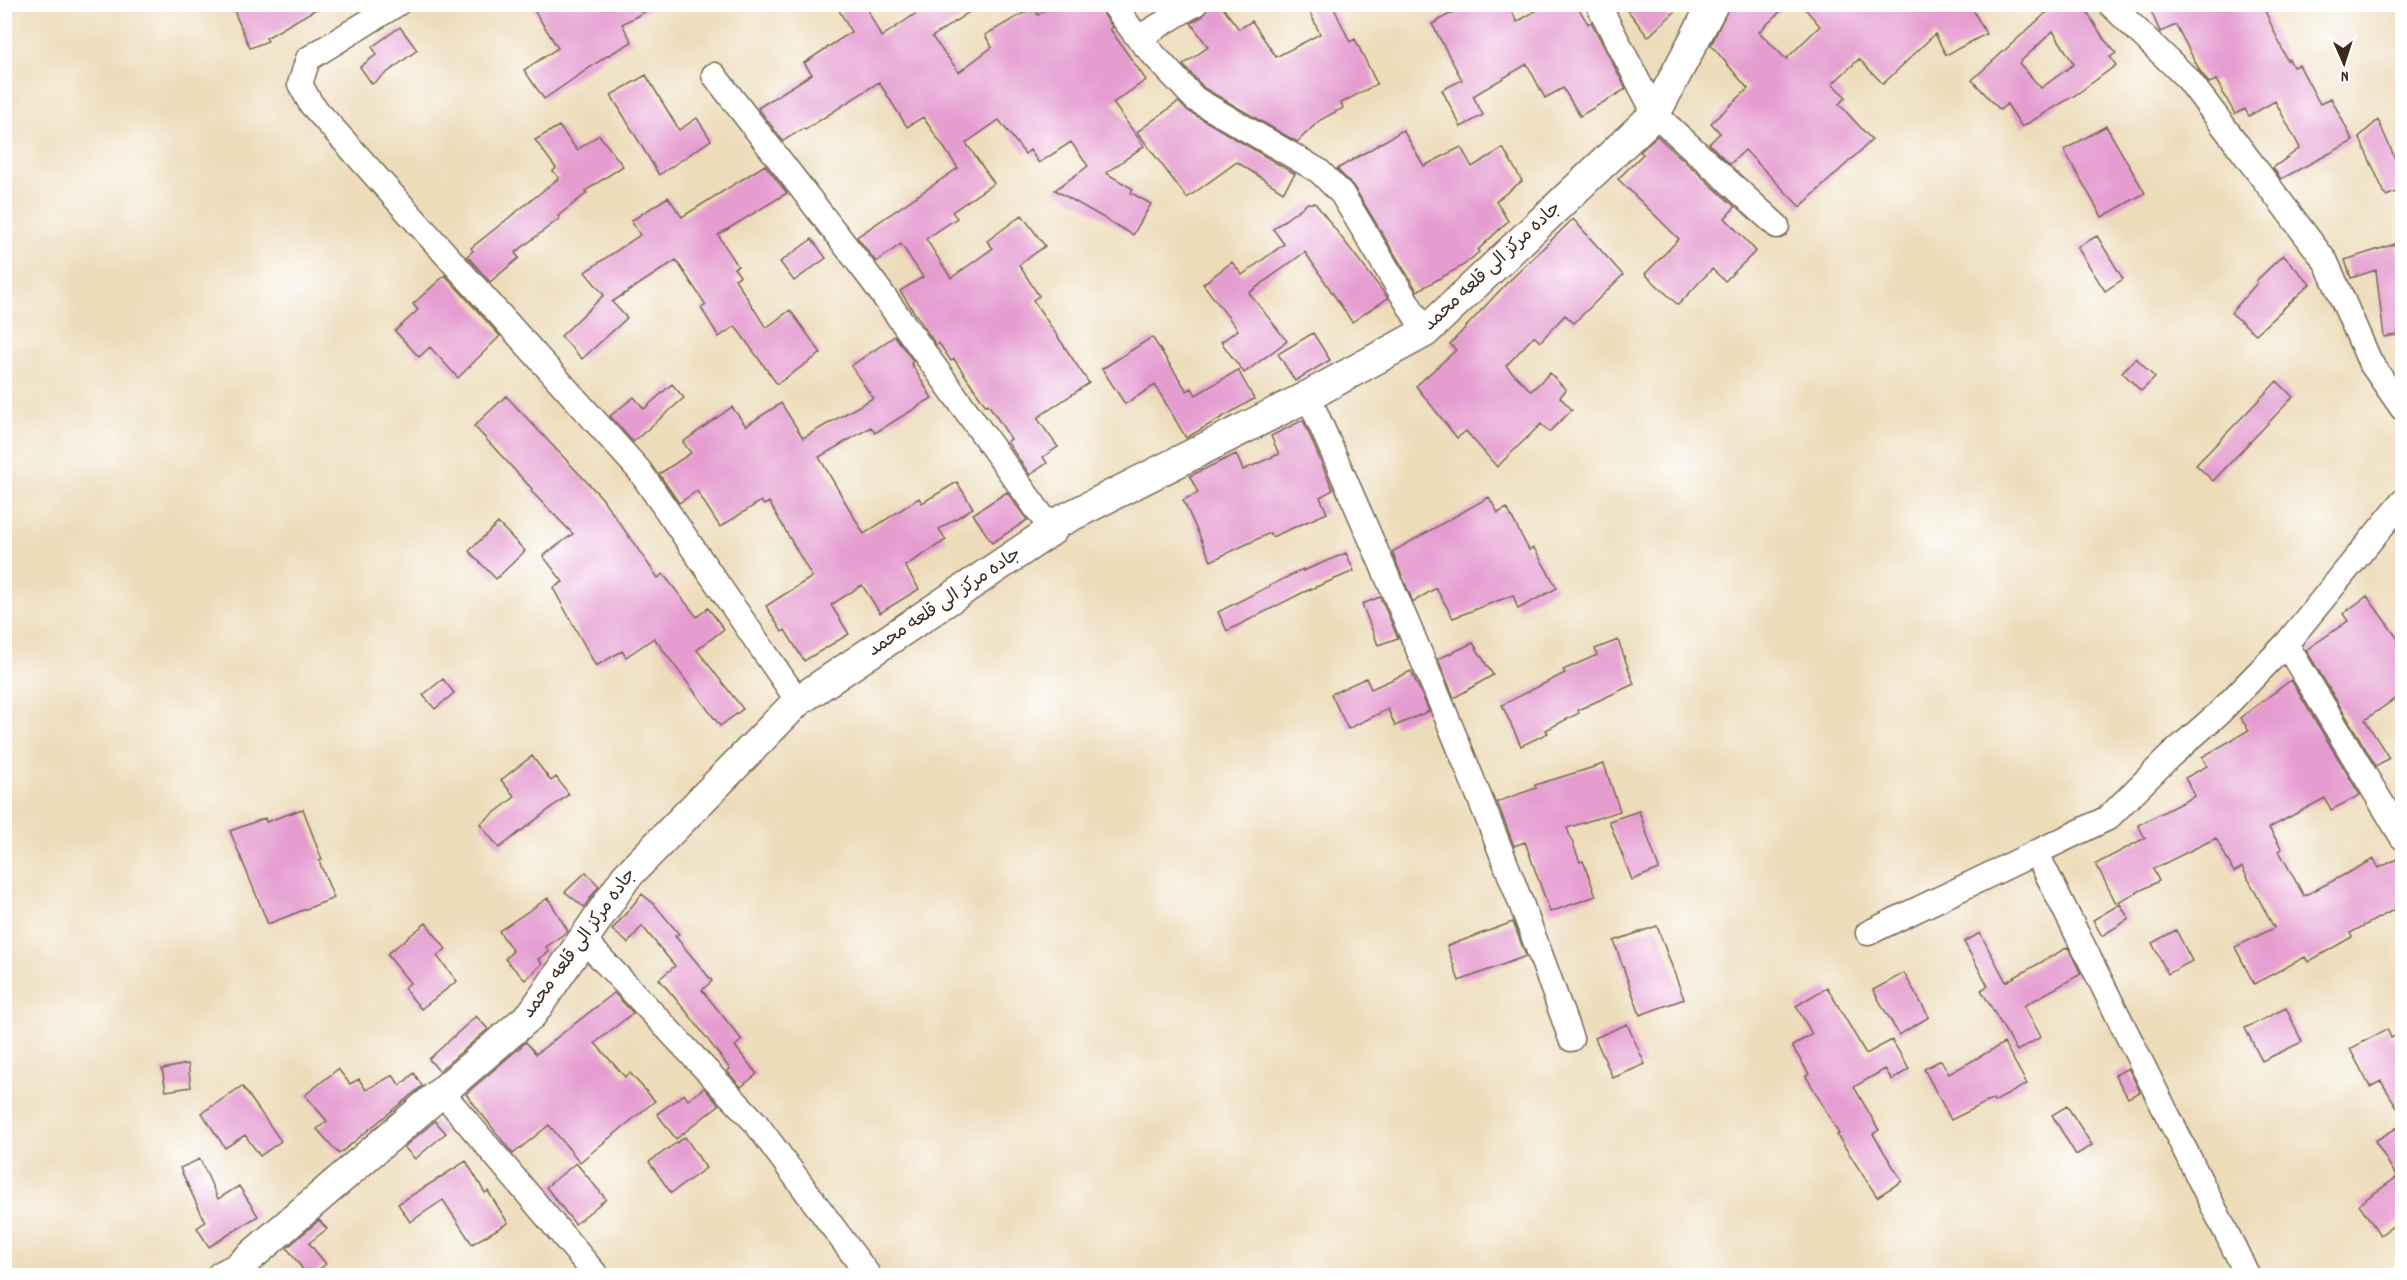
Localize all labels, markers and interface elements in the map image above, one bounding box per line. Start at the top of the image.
north arrow [2314,33,2374,93]
text: N [2340,64,2349,87]
street label: جاده مرکز الی قلعه محمد [1419,197,1567,337]
street label: جاده مرکز الی قلعه محمد [863,542,1027,664]
street label: جاده مرکز الی قلعه محمد [517,864,643,1024]

